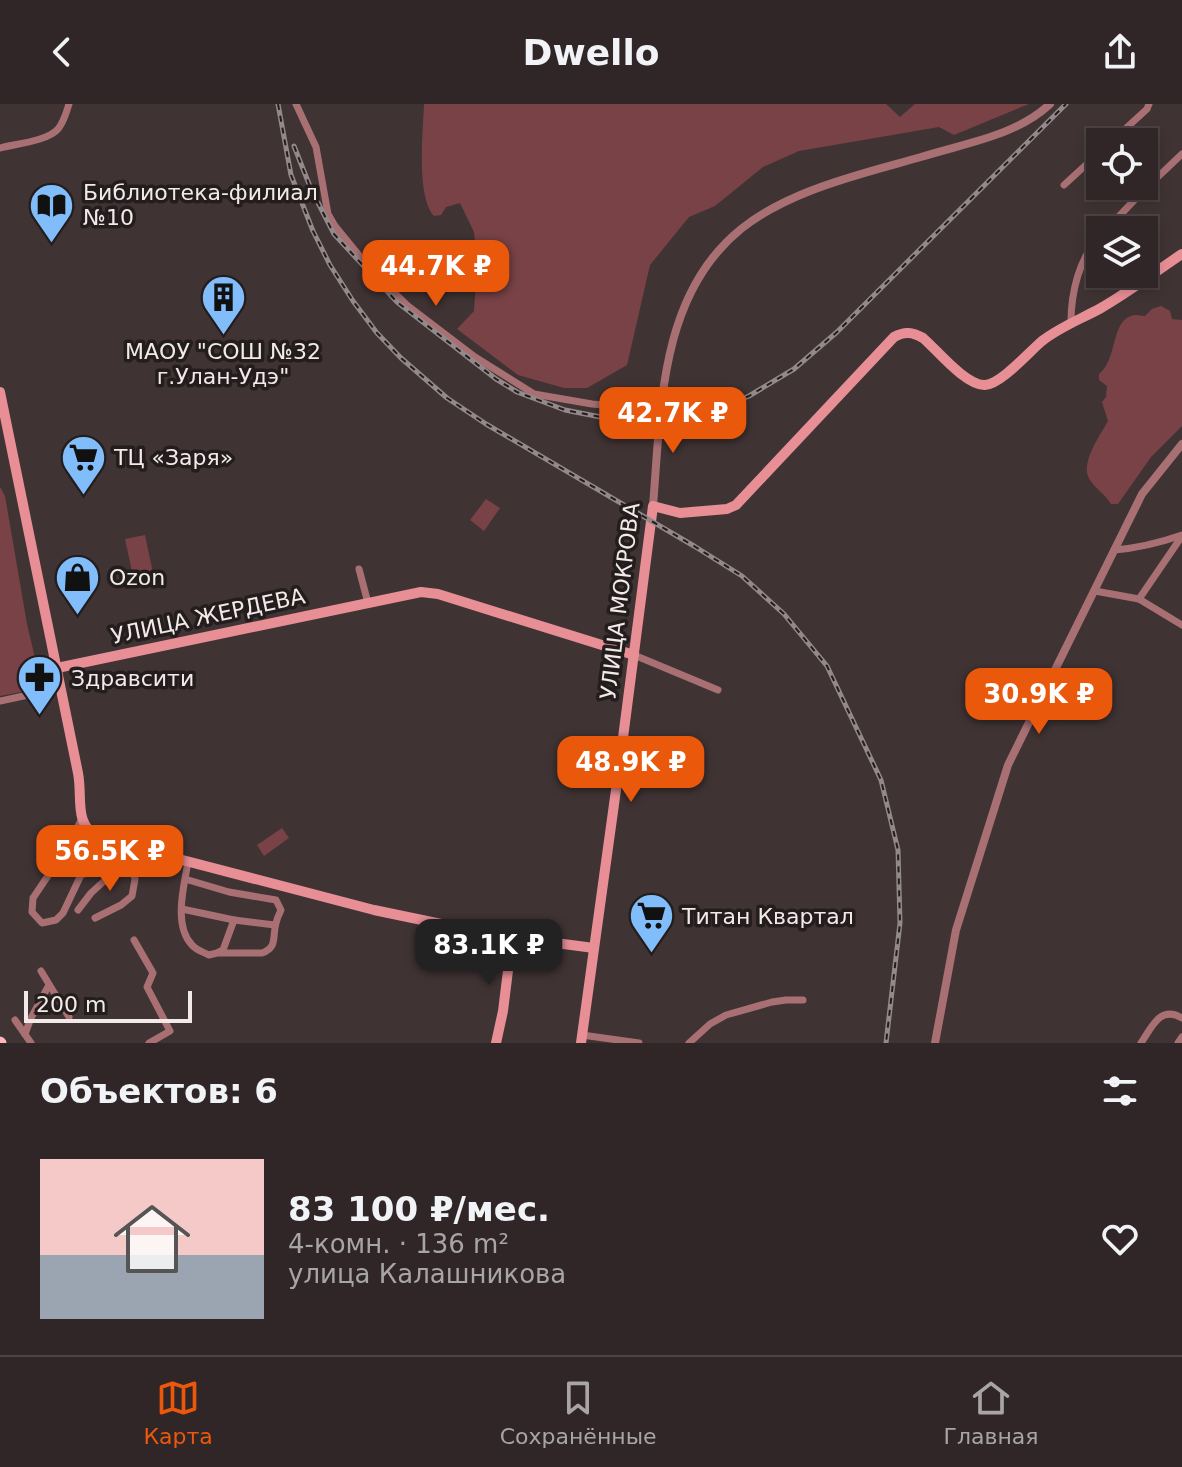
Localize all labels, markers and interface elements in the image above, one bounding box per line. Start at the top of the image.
icon: back [40,30,84,74]
icon: share [1098,30,1142,74]
text: Dwello [523,32,659,73]
map controls [1086,128,1158,288]
button: locate [1086,128,1158,200]
place label: Библиотека-филиал №10 [83,180,318,230]
library icon: Библиотека-филиал №10 [28,181,76,244]
button: layers [1086,216,1158,288]
pin: 44.7K ₽ [362,240,510,308]
text: 44.7K ₽ [380,251,492,281]
building icon: МАОУ "СОШ №32 г.Улан-Удэ" [199,274,247,337]
place label: МАОУ "СОШ №32 г.Улан-Удэ" [125,339,321,389]
pin: 42.7K ₽ [599,387,747,455]
text: 42.7K ₽ [617,398,729,428]
supermarket icon: ТЦ «Заря» [59,433,107,496]
place label: ТЦ «Заря» [113,445,233,470]
street label: УЛИЦА МОКРОВА [596,501,644,701]
shop icon: Ozon [54,553,102,616]
place label: Ozon [109,565,165,590]
street label: УЛИЦА ЖЕРДЕВА [109,583,307,649]
pharmacy icon: Здравсити [16,654,64,717]
place label: Здравсити [71,666,194,691]
pin: 30.9K ₽ [965,668,1113,736]
text: 30.9K ₽ [983,679,1095,709]
pin: 48.9K ₽ [557,736,705,804]
text: 48.9K ₽ [575,747,687,777]
pin: 56.5K ₽ [36,825,184,893]
text: 56.5K ₽ [54,836,166,866]
supermarket icon: Титан Квартал [627,892,675,955]
place label: Титан Квартал [681,904,854,929]
pin: 83.1K ₽ [415,919,563,987]
text: 83.1K ₽ [433,930,545,960]
scale bar [24,987,192,1023]
text: 200 m [36,992,106,1017]
icon: filters [1098,1069,1142,1113]
text: Объектов: 6 [40,1071,278,1111]
text: 83 100 ₽/мес. [288,1189,550,1229]
icon: home [104,1191,200,1287]
icon: heart [1098,1217,1142,1261]
text: 4-комн. · 136 m² [288,1229,509,1259]
text: улица Калашникова [288,1259,566,1289]
tab: Карта [143,1376,213,1449]
tab: Сохранённые [500,1376,657,1449]
tab: Главная [943,1376,1039,1449]

